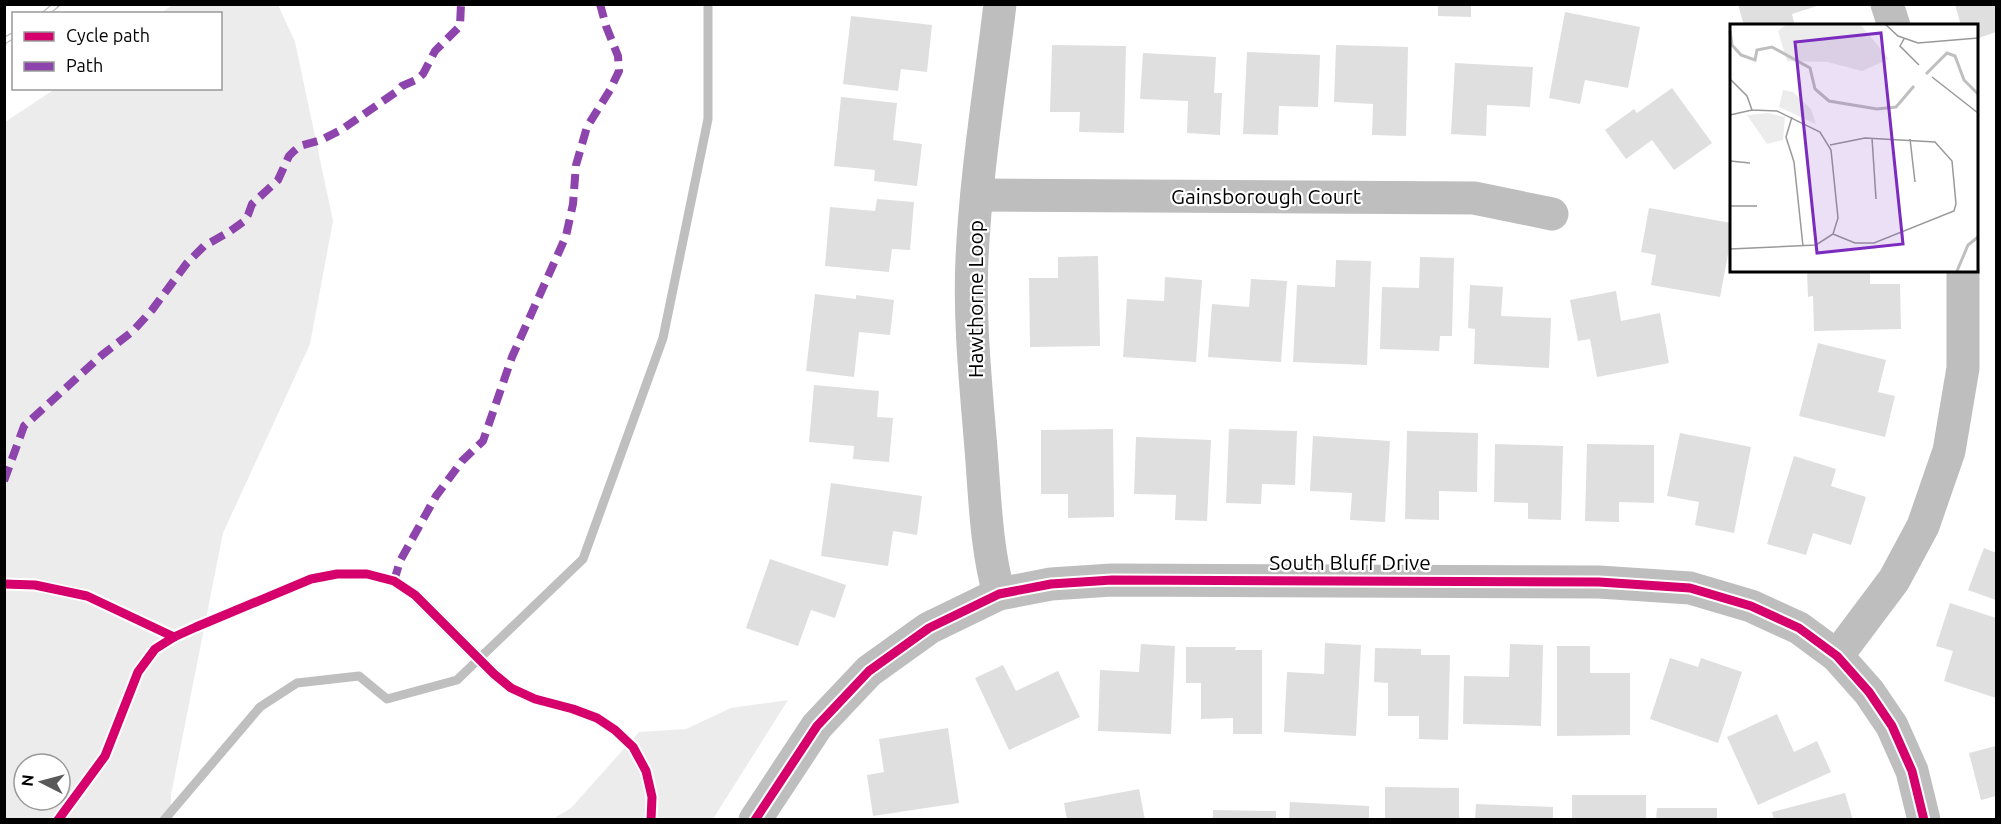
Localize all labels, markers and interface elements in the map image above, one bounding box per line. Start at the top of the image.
legend [12,12,222,90]
inset map [1730,24,1977,272]
text: Cycle path [66,25,150,45]
text: Path [66,55,103,75]
street label: Gainsborough Court [1171,184,1361,208]
street label: Hawthorne Loop [963,220,987,378]
street label: South Bluff Drive [1269,550,1431,574]
north arrow [12,752,72,812]
text: N [18,774,37,787]

